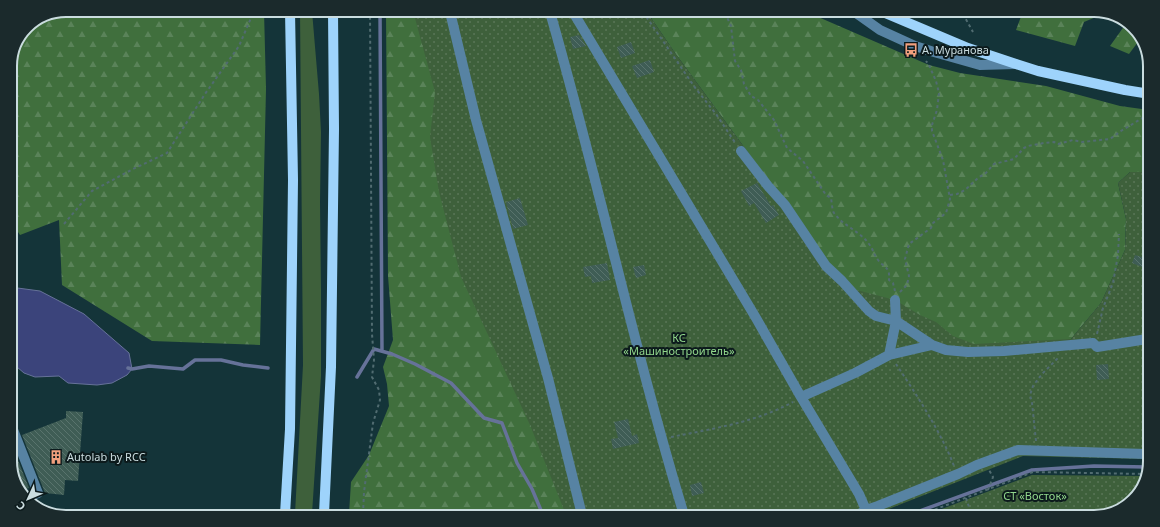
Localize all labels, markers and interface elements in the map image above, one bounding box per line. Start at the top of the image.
bus stop icon: А. Муранова [903,42,919,58]
place label: А. Муранова [922,42,989,57]
park label: КС «Машиностроитель» [623,330,735,358]
building icon: Autolab by RCC [48,449,64,465]
place label: Autolab by RCC [67,449,146,464]
north arrow [8,479,48,519]
park label: СТ «Восток» [1003,488,1067,503]
text: С [13,499,28,514]

